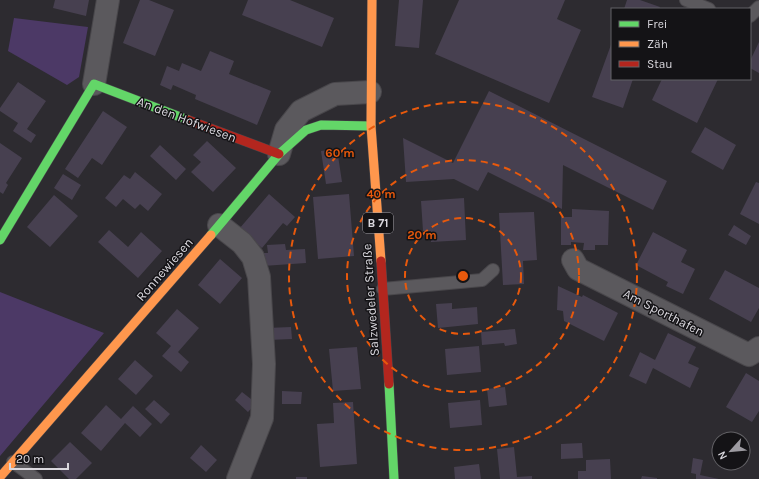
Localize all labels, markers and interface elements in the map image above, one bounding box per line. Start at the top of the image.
legend [611,8,751,80]
text: Frei [647,17,667,31]
text: Zäh [647,37,668,51]
text: Stau [647,57,673,71]
street label: An den Hofwiesen [135,94,239,145]
text: 60 m [325,146,355,160]
text: 40 m [366,187,396,201]
road number: B 71 [363,213,393,233]
text: 20 m [407,228,437,242]
street label: Ronnewiesen [133,235,196,304]
street label: Salzwedeler Straße [359,243,382,357]
centre of rings [456,269,470,283]
street label: Am Sporthafen [621,286,707,339]
north arrow [711,431,751,471]
scale bar [10,445,68,471]
text: N [715,449,730,462]
text: 20 m [16,452,44,466]

